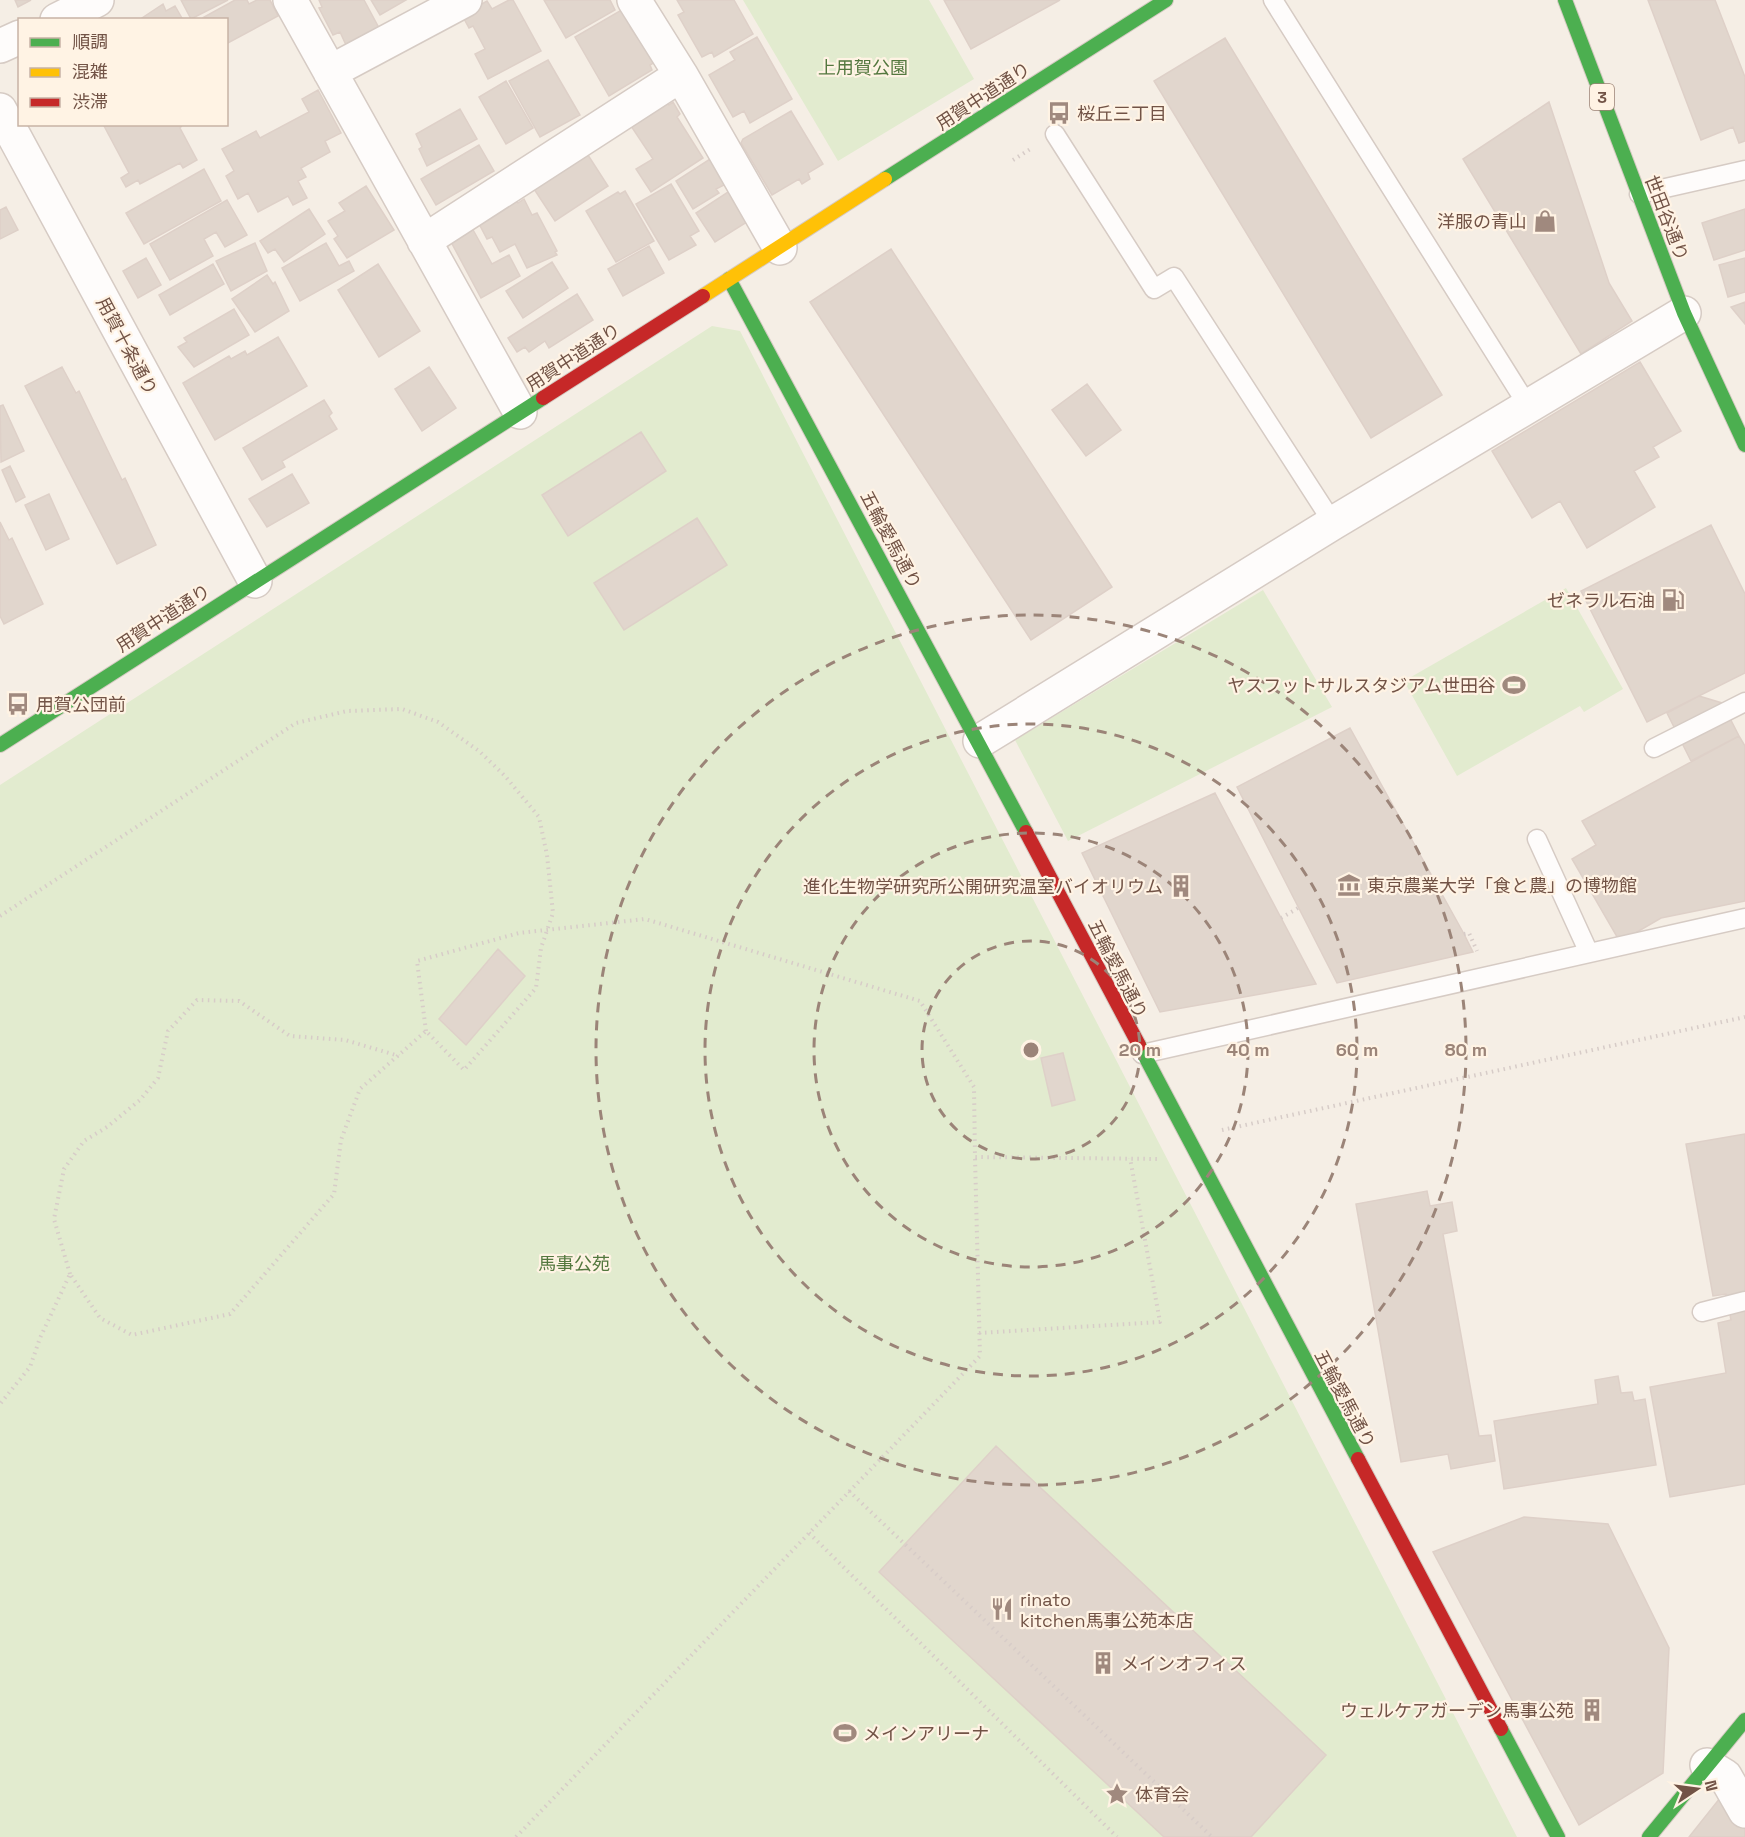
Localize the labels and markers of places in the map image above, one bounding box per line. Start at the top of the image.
bus stop icon: 桜丘三丁目 [1046,100,1072,126]
place label: 桜丘三丁目 [1077,102,1167,125]
shop icon: 洋服の青山 [1532,208,1558,234]
place label: 洋服の青山 [1437,210,1527,233]
fuel station icon: ゼネラル石油 [1660,587,1686,613]
place label: ゼネラル石油 [1547,589,1655,612]
sports icon: ヤスフットサルスタジアム世田谷 [1501,672,1527,698]
place label: ヤスフットサルスタジアム世田谷 [1227,674,1496,697]
bus stop icon: 用賀公団前 [5,691,31,717]
place label: 用賀公団前 [36,693,126,716]
museum icon: 東京農業大学「食と農」の博物館 [1336,872,1362,898]
building icon: 進化生物学研究所公開研究温室バイオリウム [1168,873,1194,899]
place label: 東京農業大学「食と農」の博物館 [1367,874,1637,897]
place label: 進化生物学研究所公開研究温室バイオリウム [803,875,1163,898]
centre of rings [1021,1040,1041,1060]
place label: rinato kitchen馬事公苑本店 [1020,1588,1194,1632]
restaurant icon: rinato kitchen馬事公苑本店 [989,1596,1015,1622]
building icon: メインオフィス [1090,1650,1116,1676]
place label: メインオフィス [1121,1652,1247,1675]
building icon: ウェルケアガーデン馬事公苑 [1579,1697,1605,1723]
place label: ウェルケアガーデン馬事公苑 [1340,1699,1574,1722]
sports icon: メインアリーナ [832,1720,858,1746]
place label: メインアリーナ [863,1722,989,1745]
place icon: 体育会 [1104,1781,1130,1807]
place label: 体育会 [1135,1783,1189,1806]

